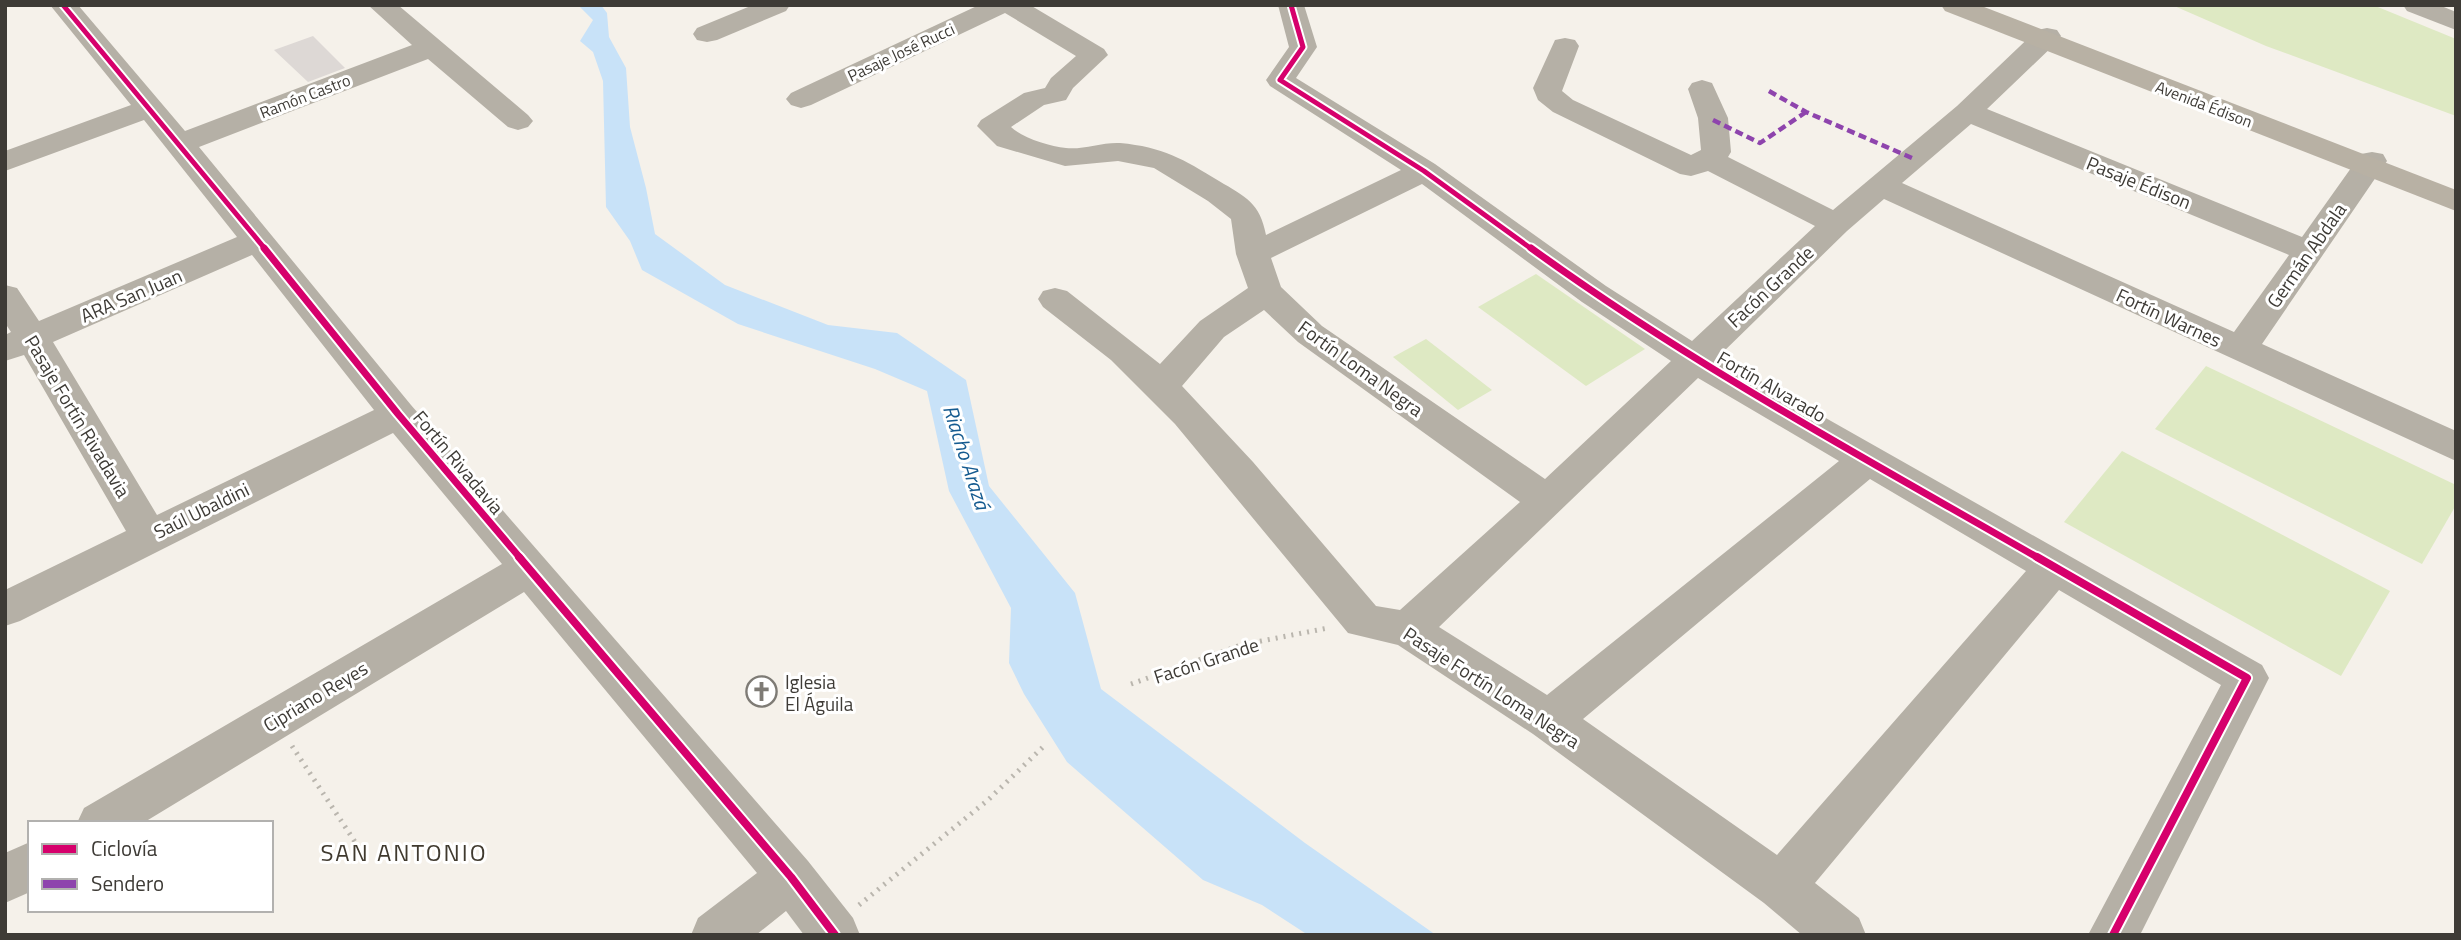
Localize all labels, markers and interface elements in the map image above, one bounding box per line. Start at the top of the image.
street label: Pasaje José Rucci [844,17,958,87]
street label: Ramón Castro [256,68,354,124]
street label: Avenida Édison [2152,74,2256,134]
street label: Pasaje Édison [2082,148,2196,216]
street label: Germán Abdala [2259,196,2353,313]
street label: Facón Grande [1720,238,1820,334]
street label: ARA San Juan [76,261,186,329]
street label: Fortín Warnes [2112,280,2226,354]
street label: Fortín Loma Negra [1292,313,1430,424]
street label: Pasaje Fortín Rivadavia [18,329,138,503]
street label: Fortín Alvarado [1712,343,1832,429]
water label: Riacho Arazá [935,401,999,515]
street label: Fortín Rivadavia [407,404,512,521]
street label: Saúl Ubaldini [148,474,254,546]
street label: Pasaje Fortín Loma Negra [1398,619,1586,755]
street label: Facón Grande [1150,629,1262,691]
street label: Cipriano Reyes [257,653,373,739]
place label: Iglesia El Águila [785,667,854,718]
church icon: Iglesia El Águila [745,675,779,709]
legend [28,821,273,912]
text: Ciclovía [91,832,158,864]
district label: SAN ANTONIO [320,834,488,870]
text: Sendero [91,867,164,899]

